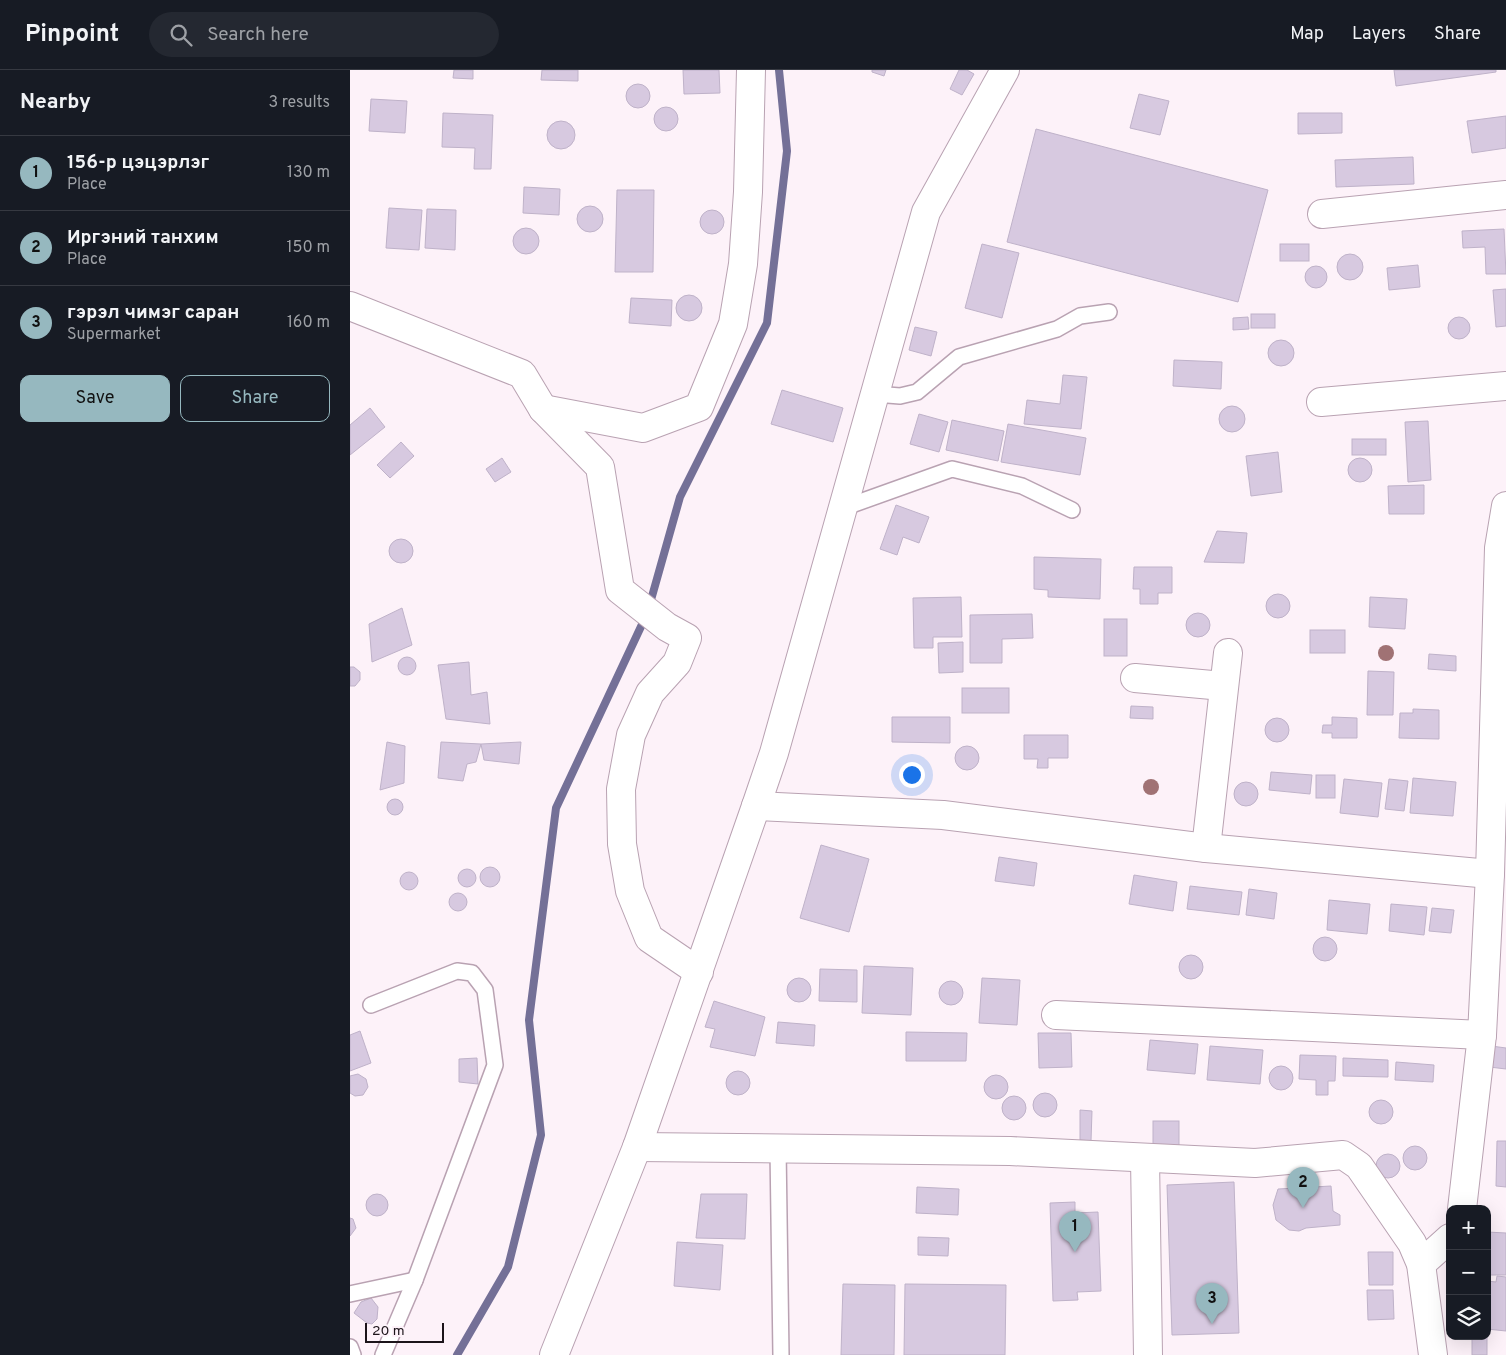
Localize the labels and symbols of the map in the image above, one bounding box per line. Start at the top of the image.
your location [899,762,925,788]
pin: 2 [1287,1167,1319,1208]
pin: 1 [1059,1211,1091,1252]
pin: 3 [1196,1283,1228,1324]
scale bar [365,1320,444,1343]

